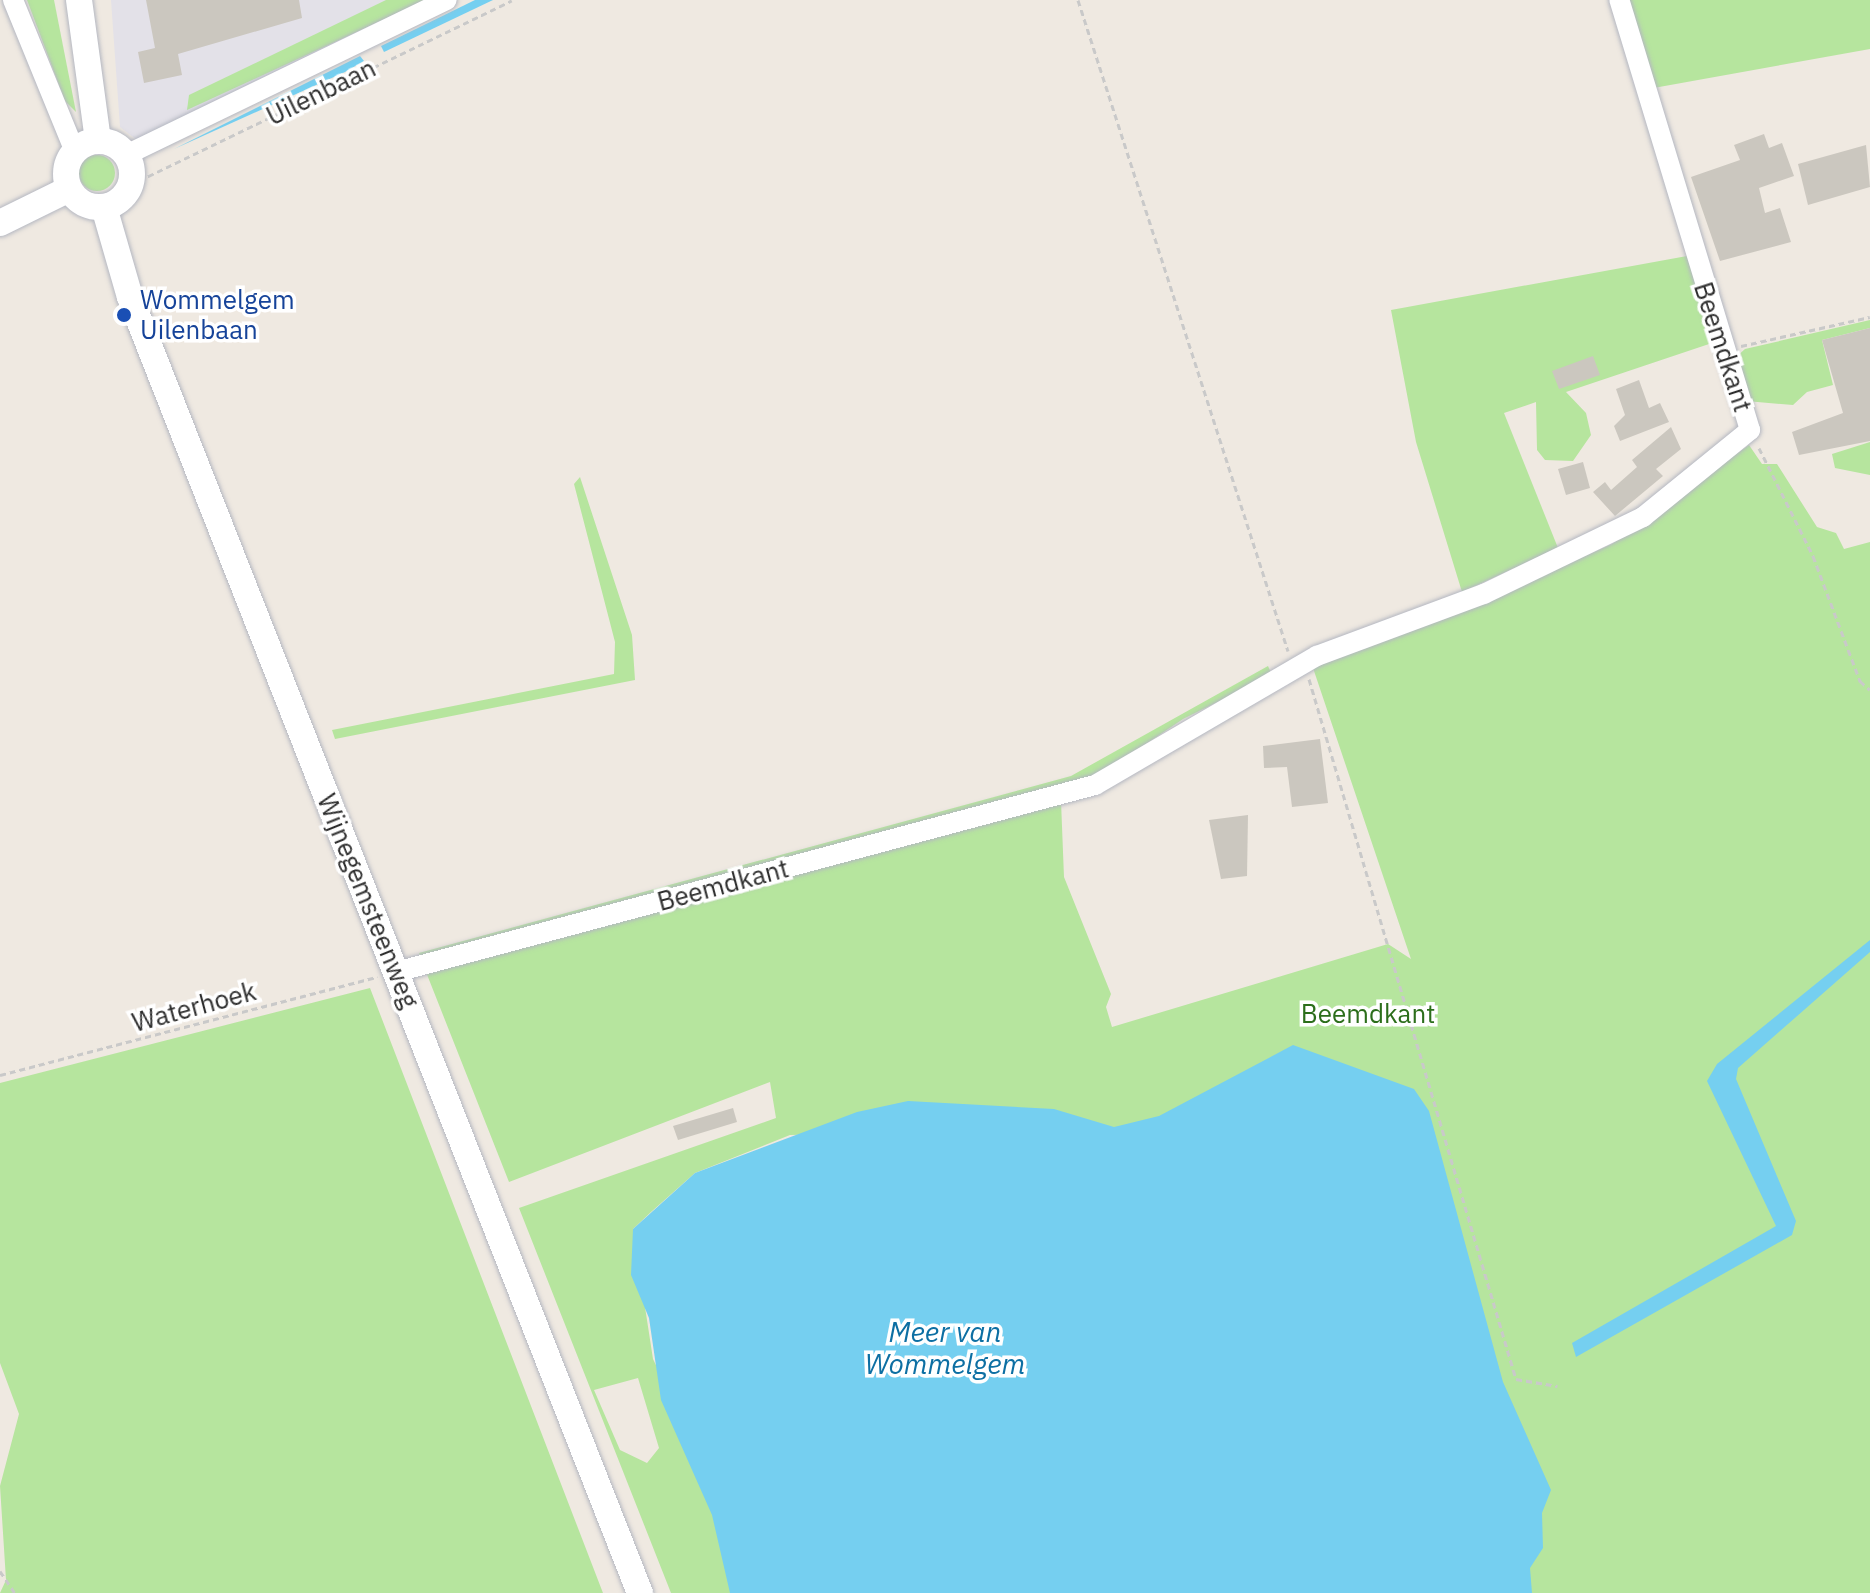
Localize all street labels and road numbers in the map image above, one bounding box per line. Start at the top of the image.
street label: Uilenbaan [261,52,381,132]
street label: Beemdkant [1687,278,1759,416]
street label: Wijnegemsteenweg [311,789,425,1013]
street label: Beemdkant [654,853,792,917]
street label: Waterhoek [129,976,259,1038]

